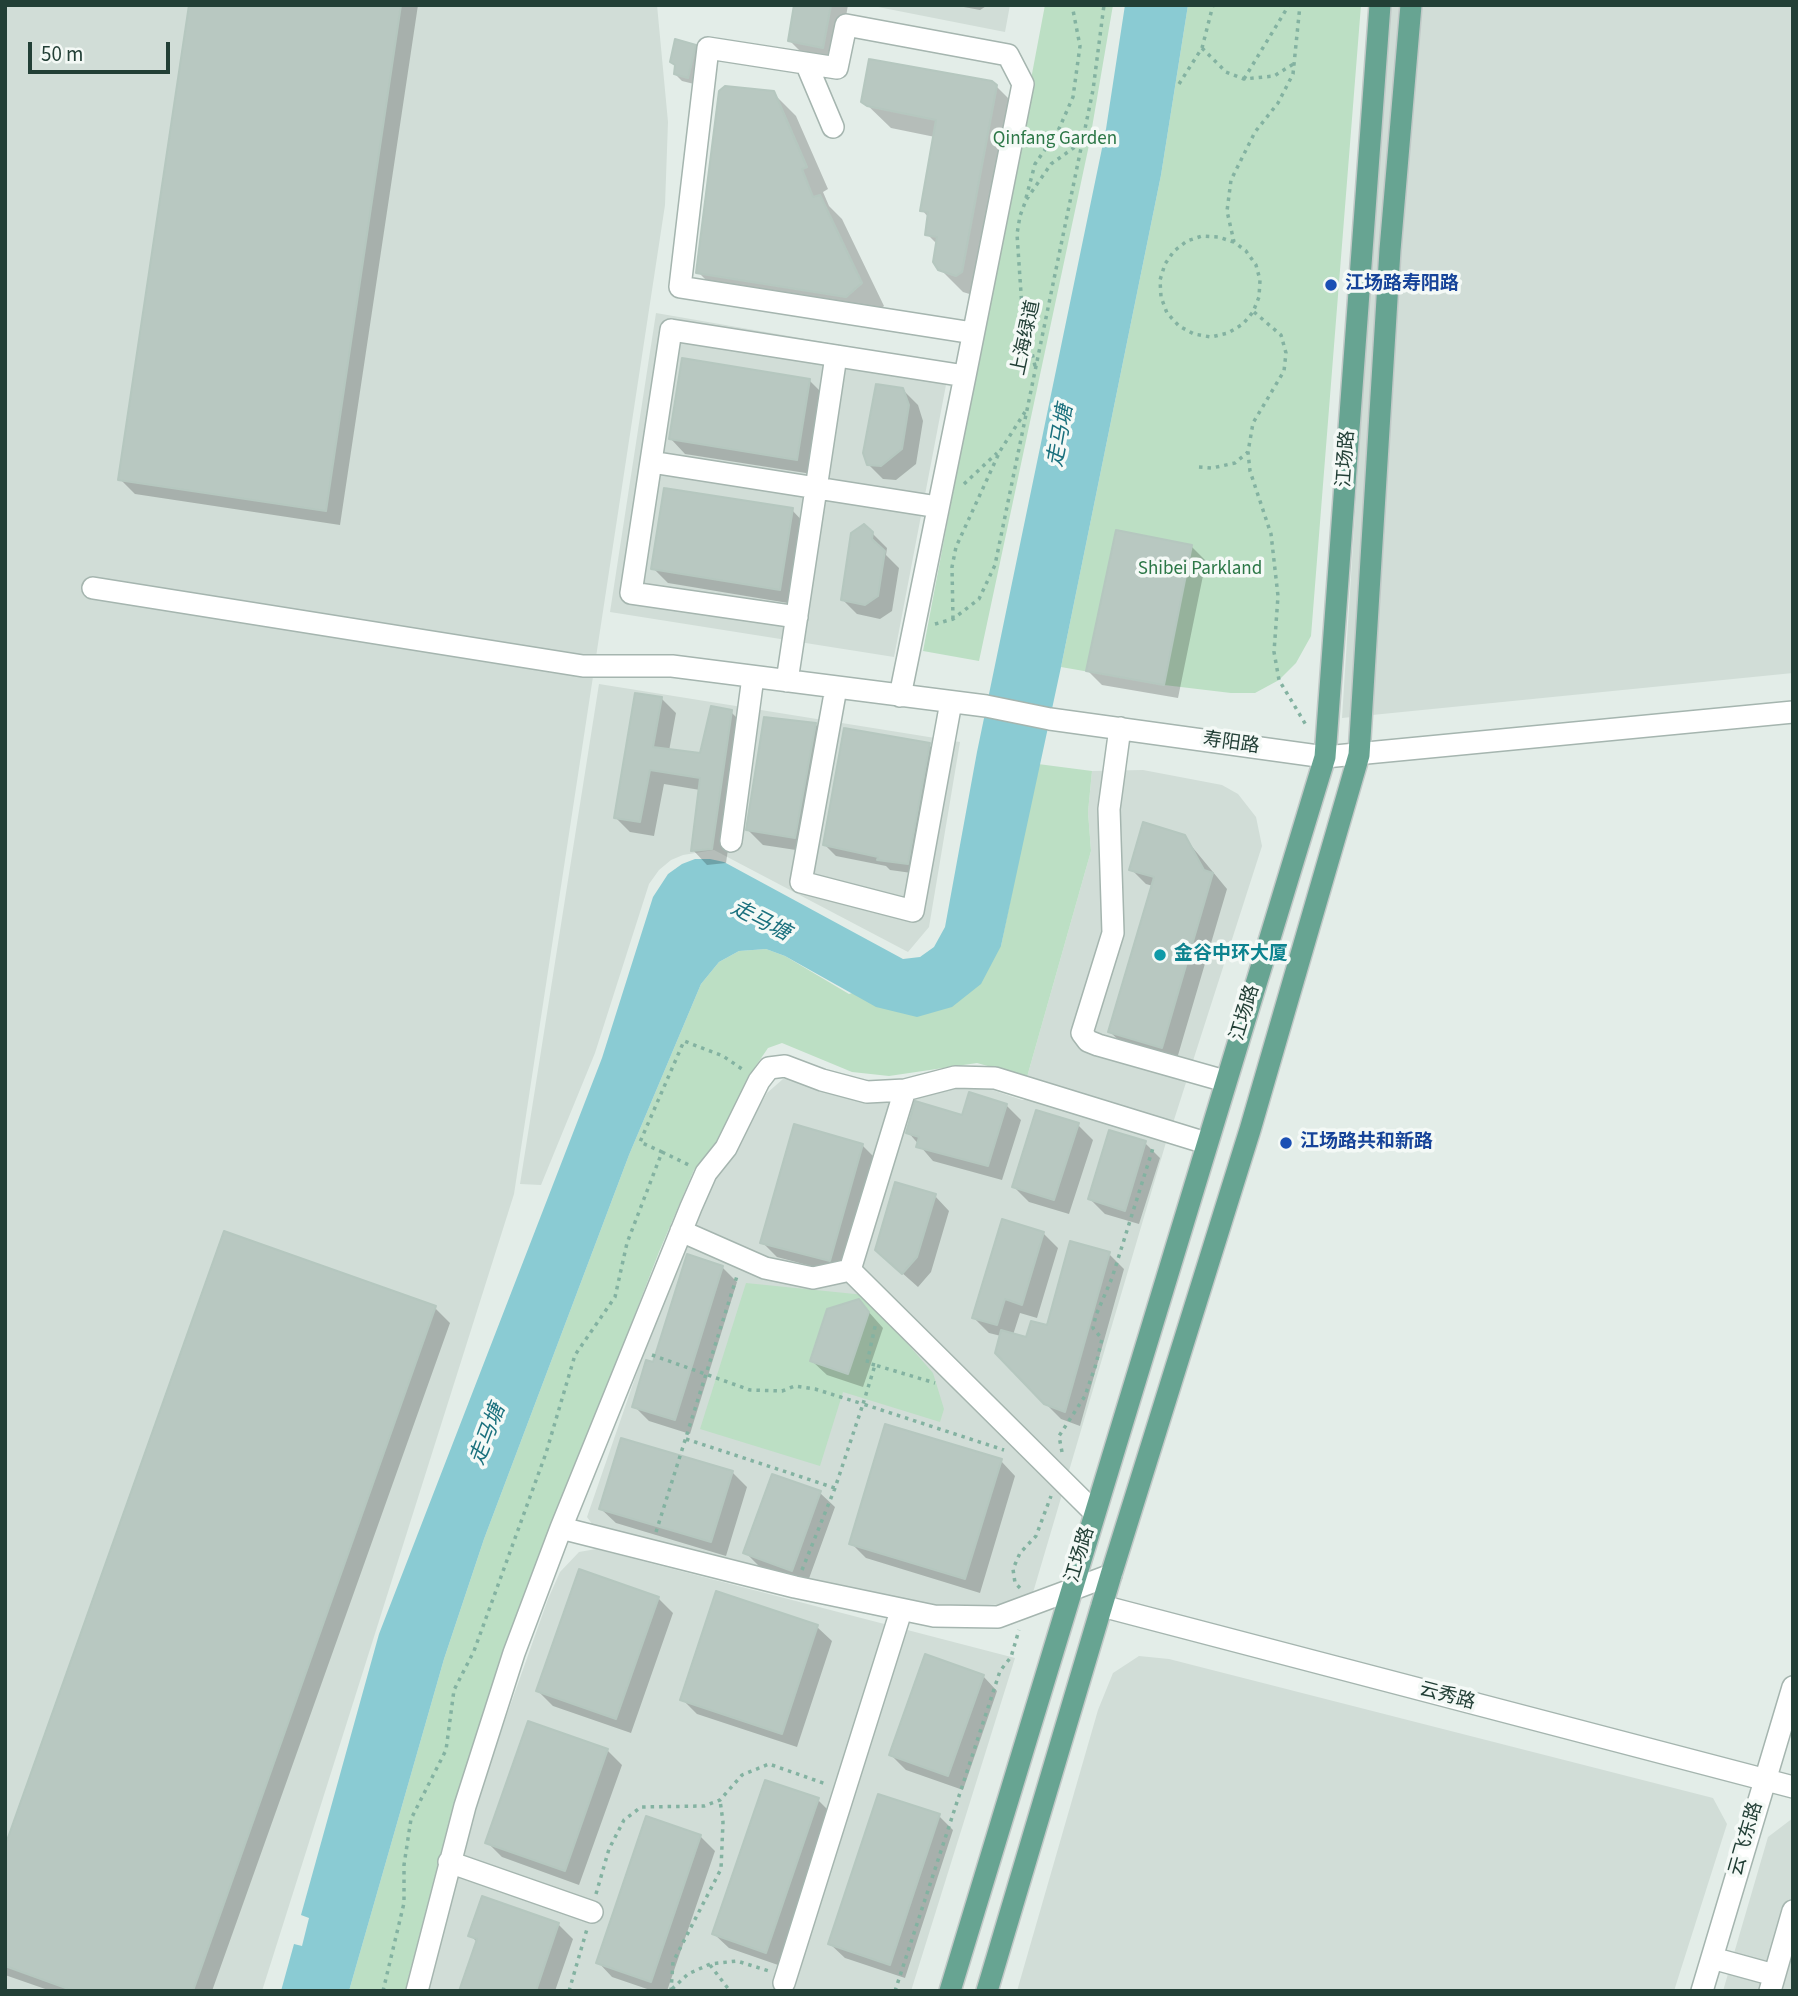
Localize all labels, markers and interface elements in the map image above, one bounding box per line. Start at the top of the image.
scale bar [32,28,173,72]
text: 50 m [41,39,83,69]
park label: Qinfang Garden [993,129,1117,151]
place label: 江场路寿阳路 [1345,274,1459,296]
marker: 江场路寿阳路 [1323,277,1339,293]
street label: 上海绿道 [1008,298,1046,378]
water label: 走马塘 [1044,403,1080,469]
street label: 江场路 [1334,430,1360,488]
park label: Shibei Parkland [1138,559,1262,581]
street label: 寿阳路 [1201,729,1261,759]
water label: 走马塘 [726,896,794,948]
place label: 金谷中环大厦 [1174,944,1288,966]
marker: 金谷中环大厦 [1152,947,1168,963]
street label: 江场路 [1227,982,1265,1044]
place label: 江场路共和新路 [1300,1132,1433,1154]
marker: 江场路共和新路 [1278,1135,1294,1151]
water label: 走马塘 [466,1401,512,1469]
street label: 江场路 [1062,1524,1100,1586]
street label: 云秀路 [1417,1679,1477,1715]
street label: 云飞东路 [1726,1799,1768,1879]

